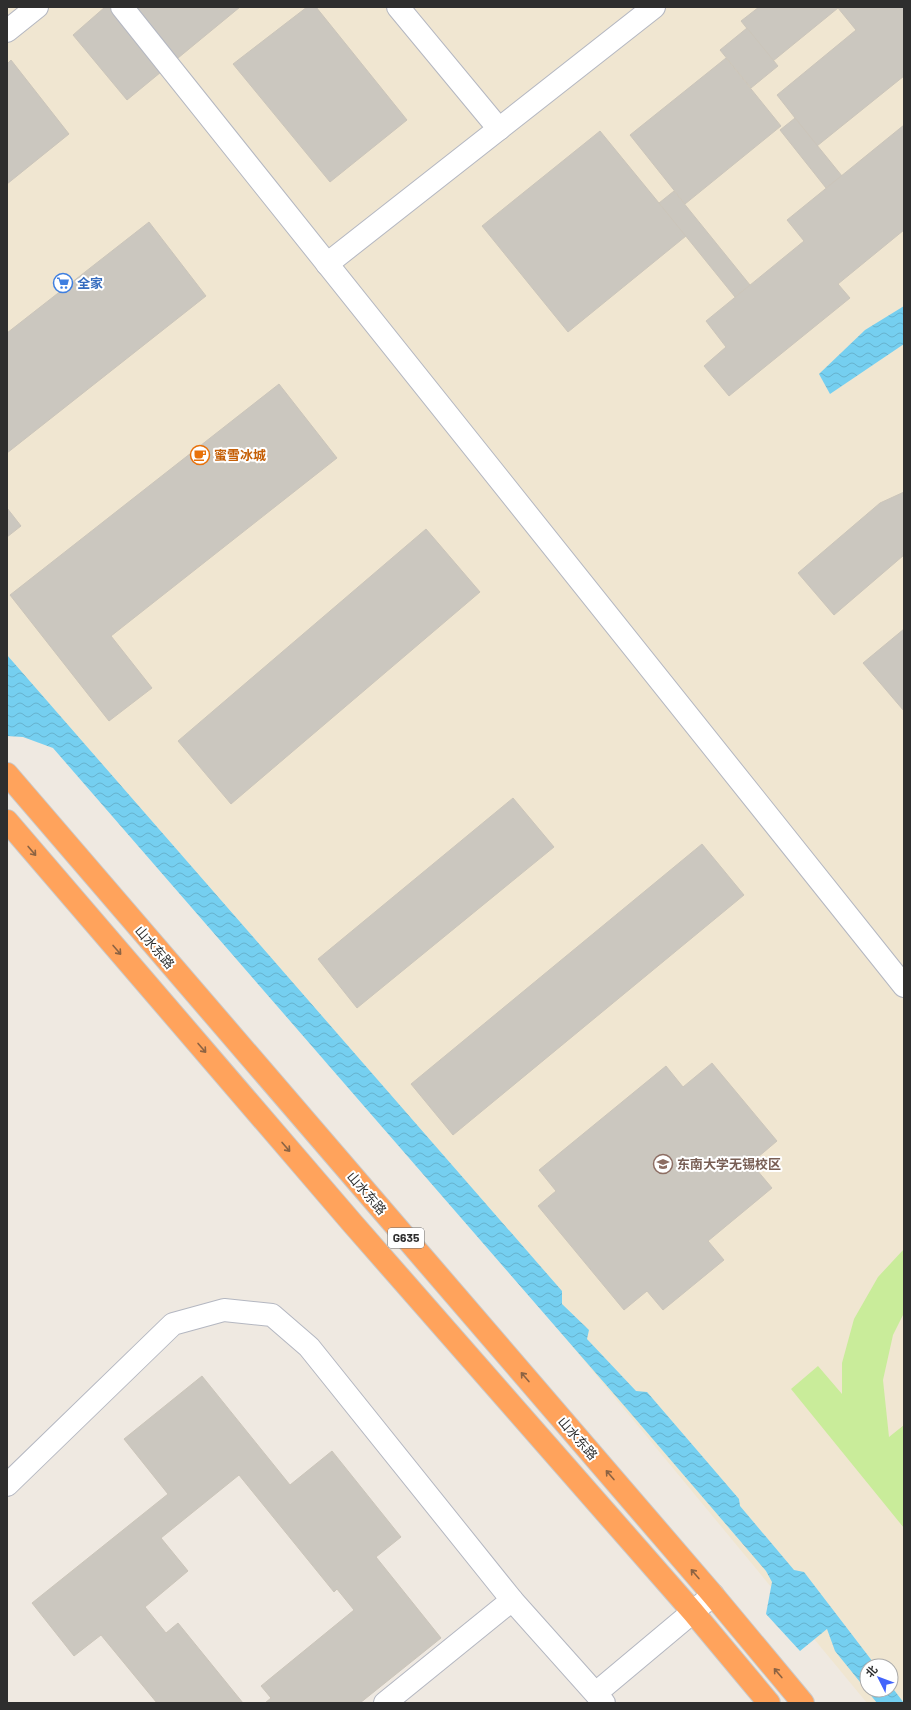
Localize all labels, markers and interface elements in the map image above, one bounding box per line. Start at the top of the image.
supermarket icon: 全家 [52,272,74,294]
place label: 全家 [77,275,103,291]
cafe icon: 蜜雪冰城 [189,444,211,466]
place label: 蜜雪冰城 [214,447,266,463]
one-way arrow [28,846,37,856]
street label: 山水东路 [132,922,178,972]
one-way arrow [112,945,121,955]
one-way arrow [197,1043,206,1054]
one-way arrow [282,1142,291,1152]
school or university icon: 东南大学无锡校区 [652,1153,674,1175]
place label: 东南大学无锡校区 [677,1156,781,1172]
street label: 山水东路 [344,1168,390,1218]
road number: G635 [388,1228,424,1248]
one-way arrow [521,1372,530,1382]
street label: 山水东路 [555,1413,601,1463]
one-way arrow [605,1470,614,1480]
one-way arrow [690,1568,699,1579]
north arrow [859,1658,899,1698]
text: 北 [863,1663,880,1679]
one-way arrow [774,1668,783,1678]

